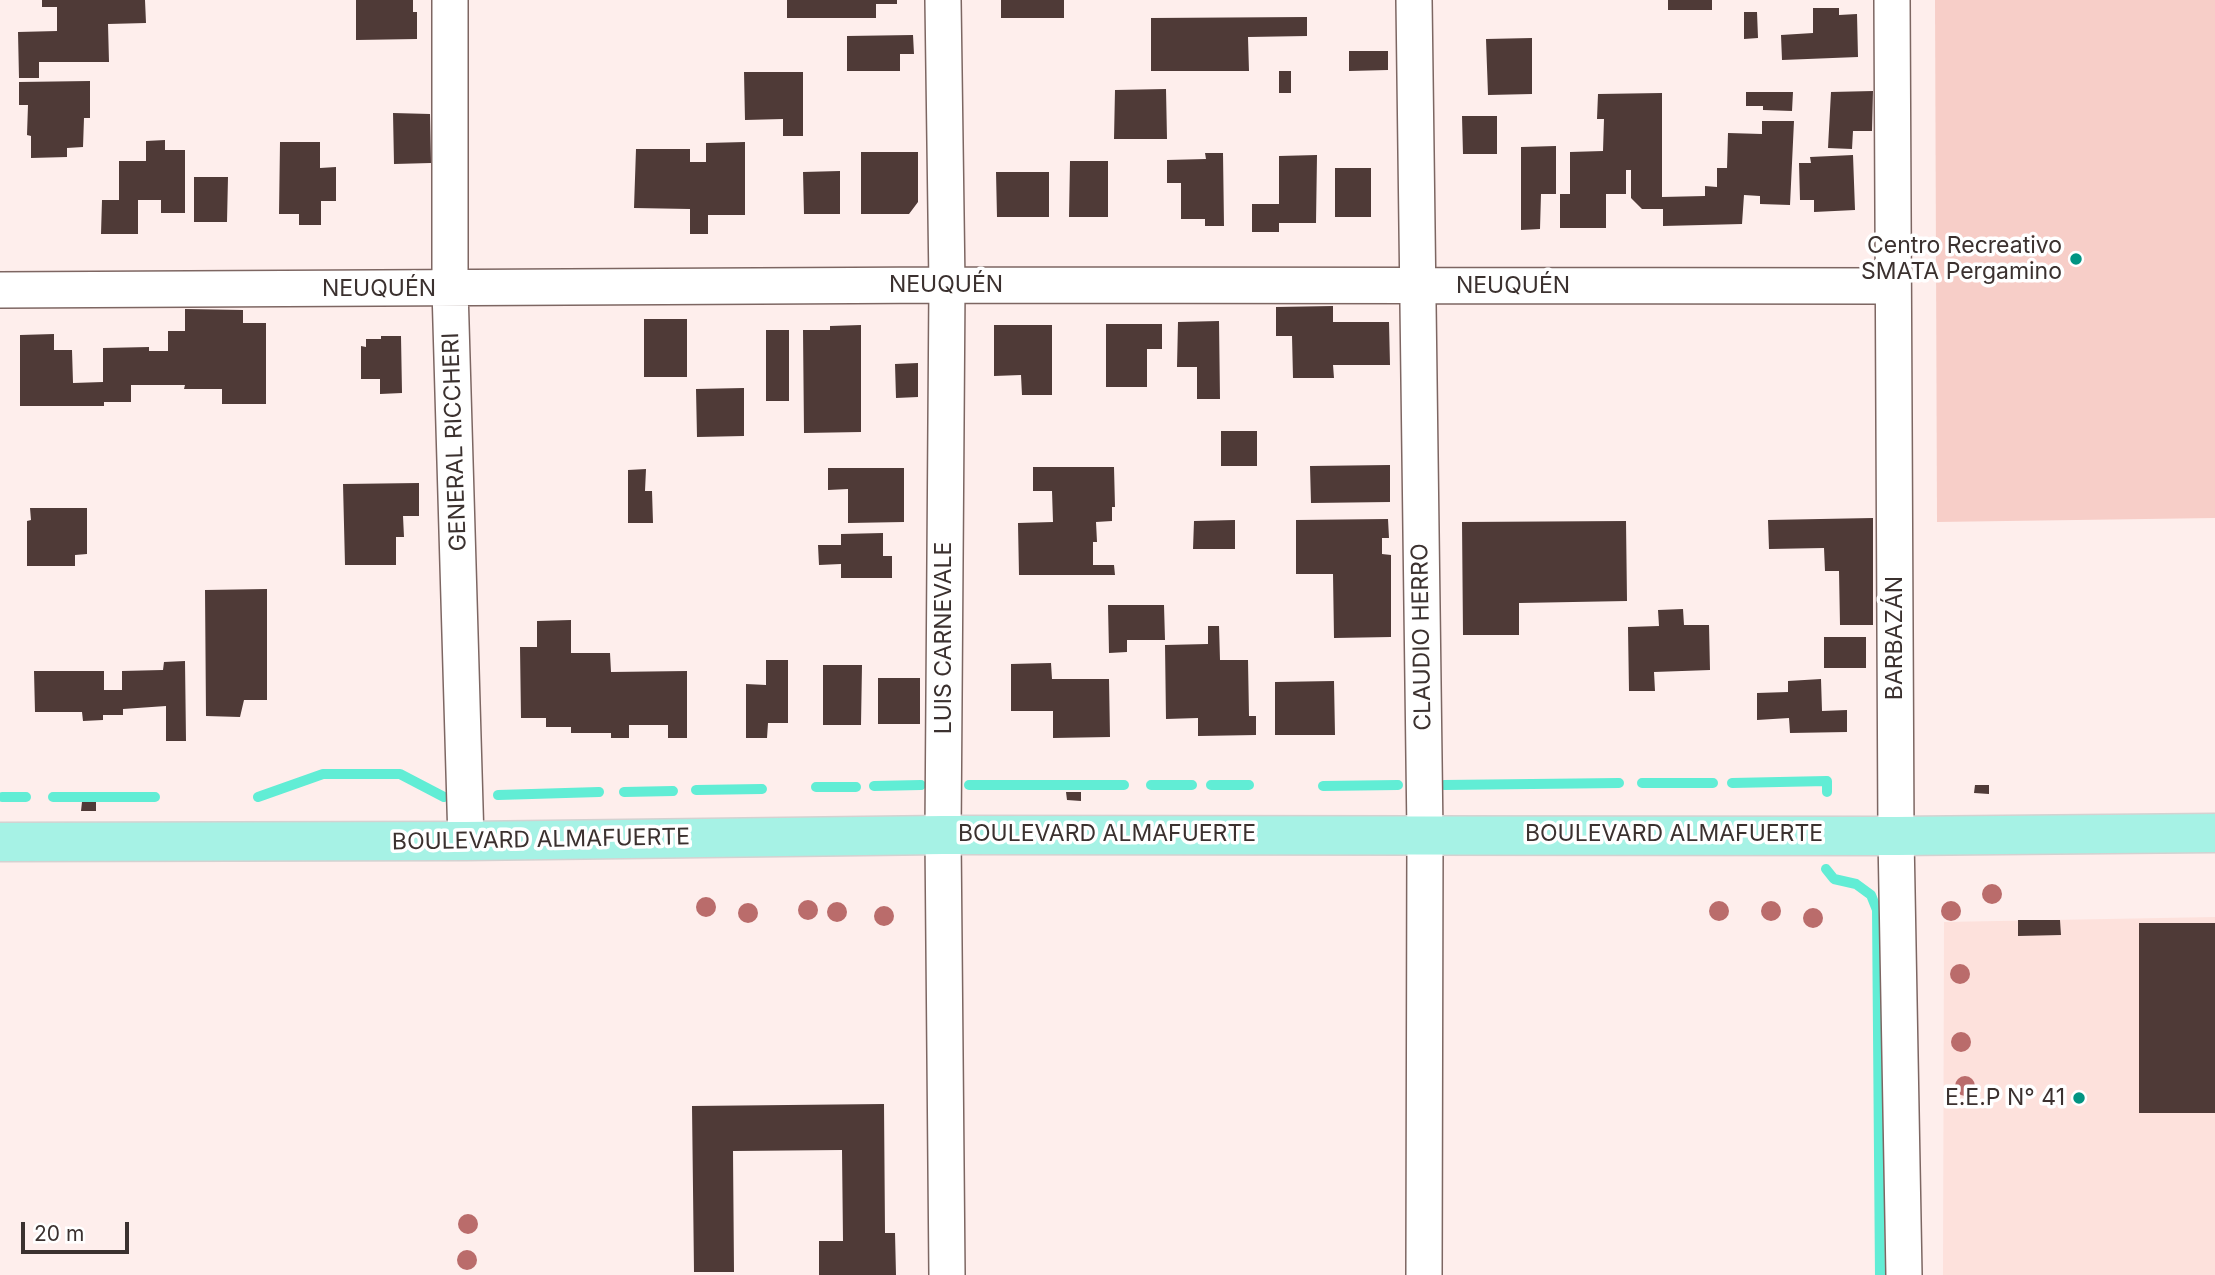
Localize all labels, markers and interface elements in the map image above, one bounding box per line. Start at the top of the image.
place label: Centro Recreativo SMATA Pergamino [1861,232,2062,286]
marker: Centro Recreativo SMATA Pergamino [2068,251,2084,267]
street label: NEUQUÉN [889,271,1003,299]
street label: NEUQUÉN [1456,272,1570,300]
street label: NEUQUÉN [322,275,436,303]
street label: GENERAL RICCHERI [437,332,473,552]
street label: LUIS CARNEVALE [930,542,958,734]
street label: CLAUDIO HERRO [1407,543,1437,731]
street label: BARBAZÁN [1881,576,1909,700]
street label: BOULEVARD ALMAFUERTE [958,820,1256,848]
street label: BOULEVARD ALMAFUERTE [1525,820,1823,848]
street label: BOULEVARD ALMAFUERTE [392,824,690,856]
place label: E.E.P N° 41 [1945,1084,2065,1112]
marker: E.E.P N° 41 [2071,1090,2087,1106]
scale bar [24,1208,133,1252]
text: 20 m [34,1221,84,1246]

